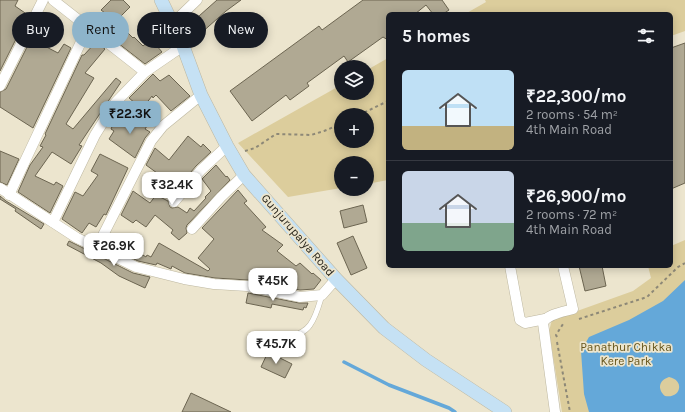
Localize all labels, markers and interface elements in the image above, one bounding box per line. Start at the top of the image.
chip: Buy [12,12,64,48]
chip: Rent [72,12,129,48]
chip: Filters [137,12,206,48]
chip: New [214,12,268,48]
icon: filters [635,25,657,47]
text: 5 homes [402,26,471,46]
map controls [334,60,374,196]
button: layers [334,60,374,100]
icon: home [434,86,482,134]
text: ₹22,300/mo [526,86,626,106]
pin: ₹22.3K [97,101,163,135]
text: ₹22.3K [109,106,151,121]
text: 2 rooms · 54 m² [526,107,618,122]
button: + [334,108,374,148]
text: 4th Main Road [526,122,612,137]
button: − [334,156,374,196]
pin: ₹32.4K [139,172,205,206]
text: ₹32.4K [151,177,193,192]
text: ₹26,900/mo [526,186,626,206]
icon: home [434,187,482,235]
street label: Gunjurupalya Road [258,191,338,279]
text: 2 rooms · 72 m² [526,207,617,222]
text: 4th Main Road [526,222,612,237]
pin: ₹26.9K [81,233,147,267]
text: ₹26.9K [93,238,135,253]
pin: ₹45K [249,268,297,302]
text: ₹45K [257,273,289,288]
pin: ₹45.7K [243,331,309,365]
text: ₹45.7K [256,336,296,351]
park label: Panathur Chikka Kere Park [580,340,672,368]

